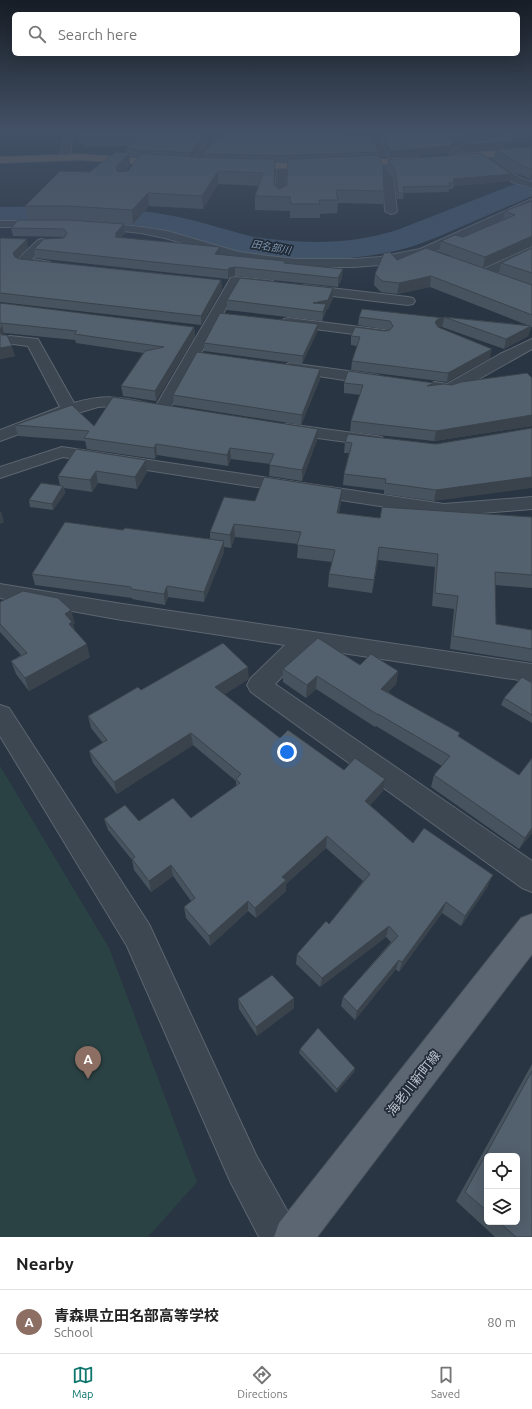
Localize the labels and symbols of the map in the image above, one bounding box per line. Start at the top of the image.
water label: 田名部川 [250,238,293,256]
your location [277,742,297,762]
pin: A [75,1046,101,1079]
street label: 海老川新町線 [383,1048,443,1118]

